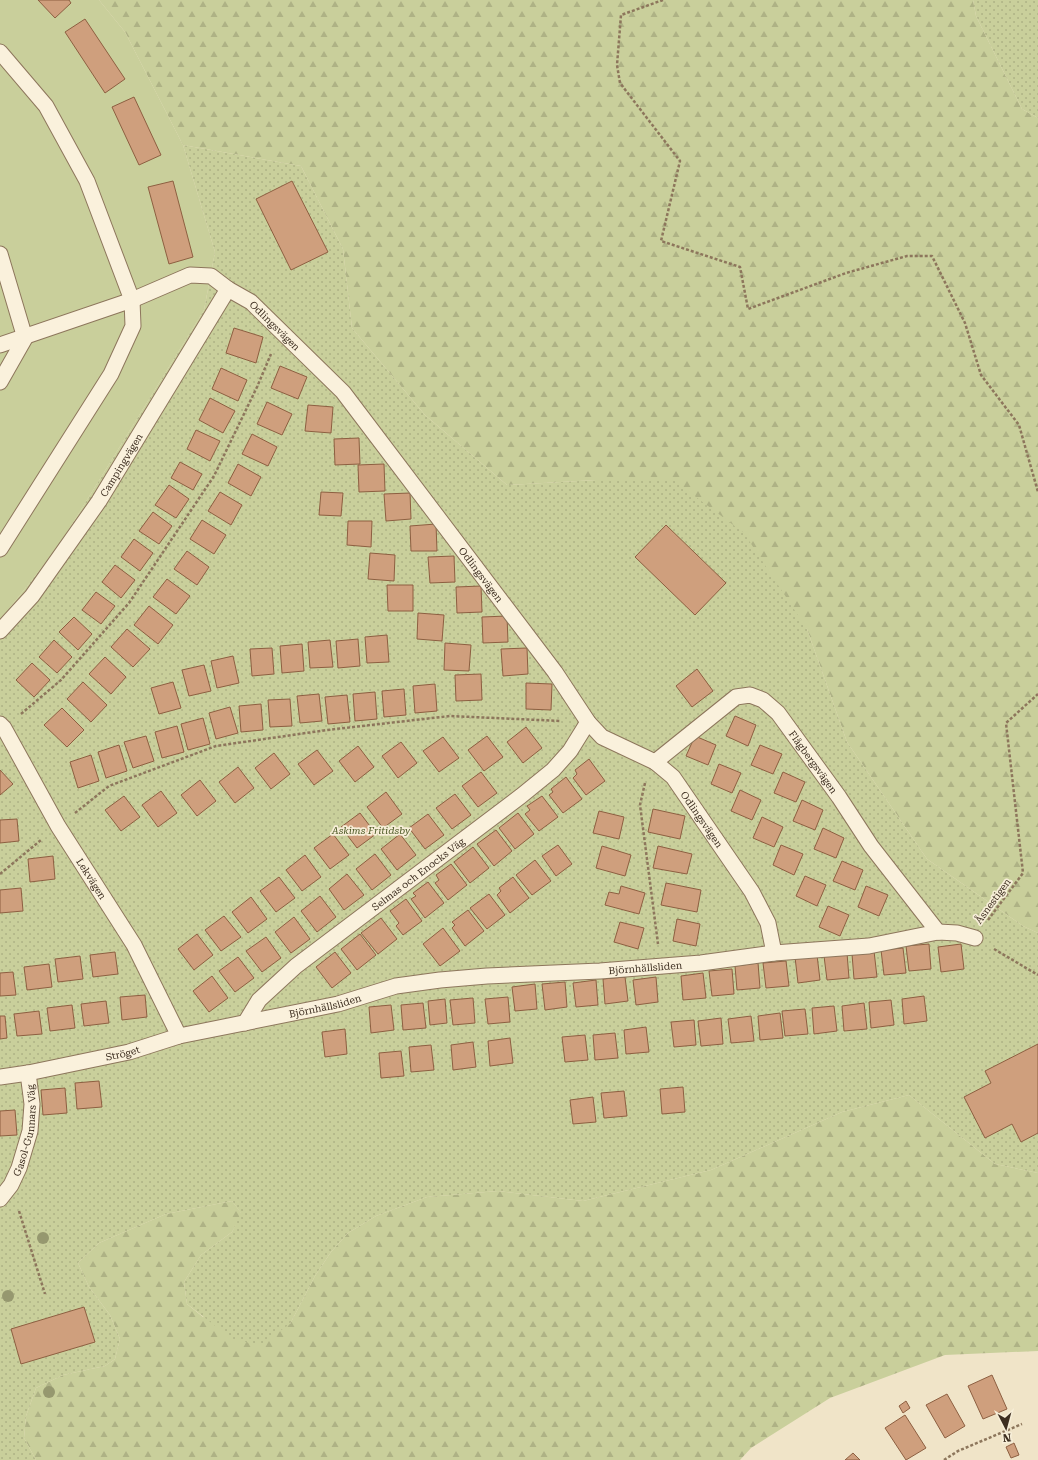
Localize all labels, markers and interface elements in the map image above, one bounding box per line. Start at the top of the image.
street label: Odlingsvägen [248,298,303,353]
street label: Campingvägen [98,431,145,499]
street label: Odlingsvägen [457,545,506,604]
street label: Flågbergsvägen [787,728,840,796]
street label: Odlingsvägen [679,789,725,850]
park label: Askims Fritidsby [331,825,411,836]
street label: Selmas och Enocks Väg [369,835,467,912]
street label: Lekvägen [75,856,109,902]
street label: Åsnestigen [972,875,1013,926]
street label: Björnhällsliden [608,959,683,976]
street label: Björnhällsliden [288,992,363,1019]
street label: Ströget [105,1043,141,1062]
street label: Gasol-Gunnars Väg [10,1084,38,1178]
north arrow [986,1408,1026,1448]
text: N [1002,1431,1012,1444]

